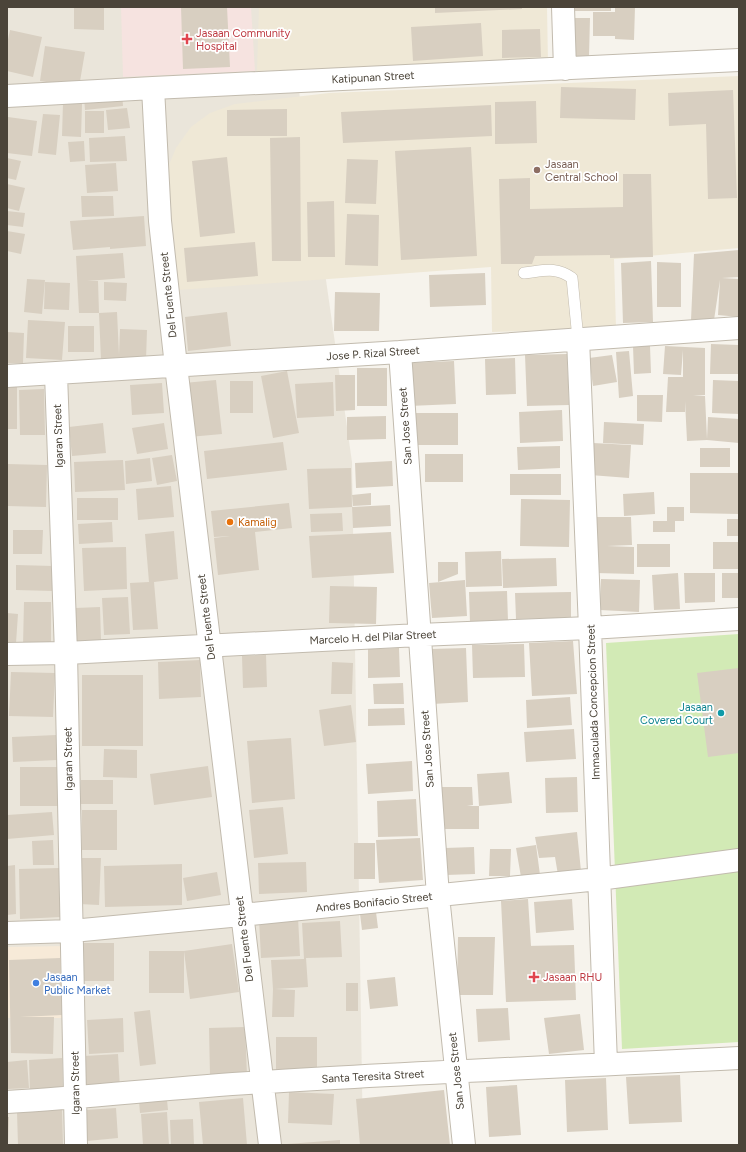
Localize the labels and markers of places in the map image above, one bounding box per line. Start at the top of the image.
place label: Jasaan Community Hospital [196,27,290,53]
marker: Jasaan Community Hospital [181,33,193,45]
place label: Jasaan Central School [545,158,618,184]
marker: Jasaan Central School [532,165,542,175]
place label: Kamalig [238,516,277,529]
marker: Kamalig [225,517,235,527]
place label: Jasaan Covered Court [640,701,713,727]
marker: Jasaan Covered Court [716,708,726,718]
place label: Jasaan Public Market [44,971,111,997]
marker: Jasaan RHU [528,971,540,983]
place label: Jasaan RHU [543,971,602,984]
marker: Jasaan Public Market [31,978,41,988]

